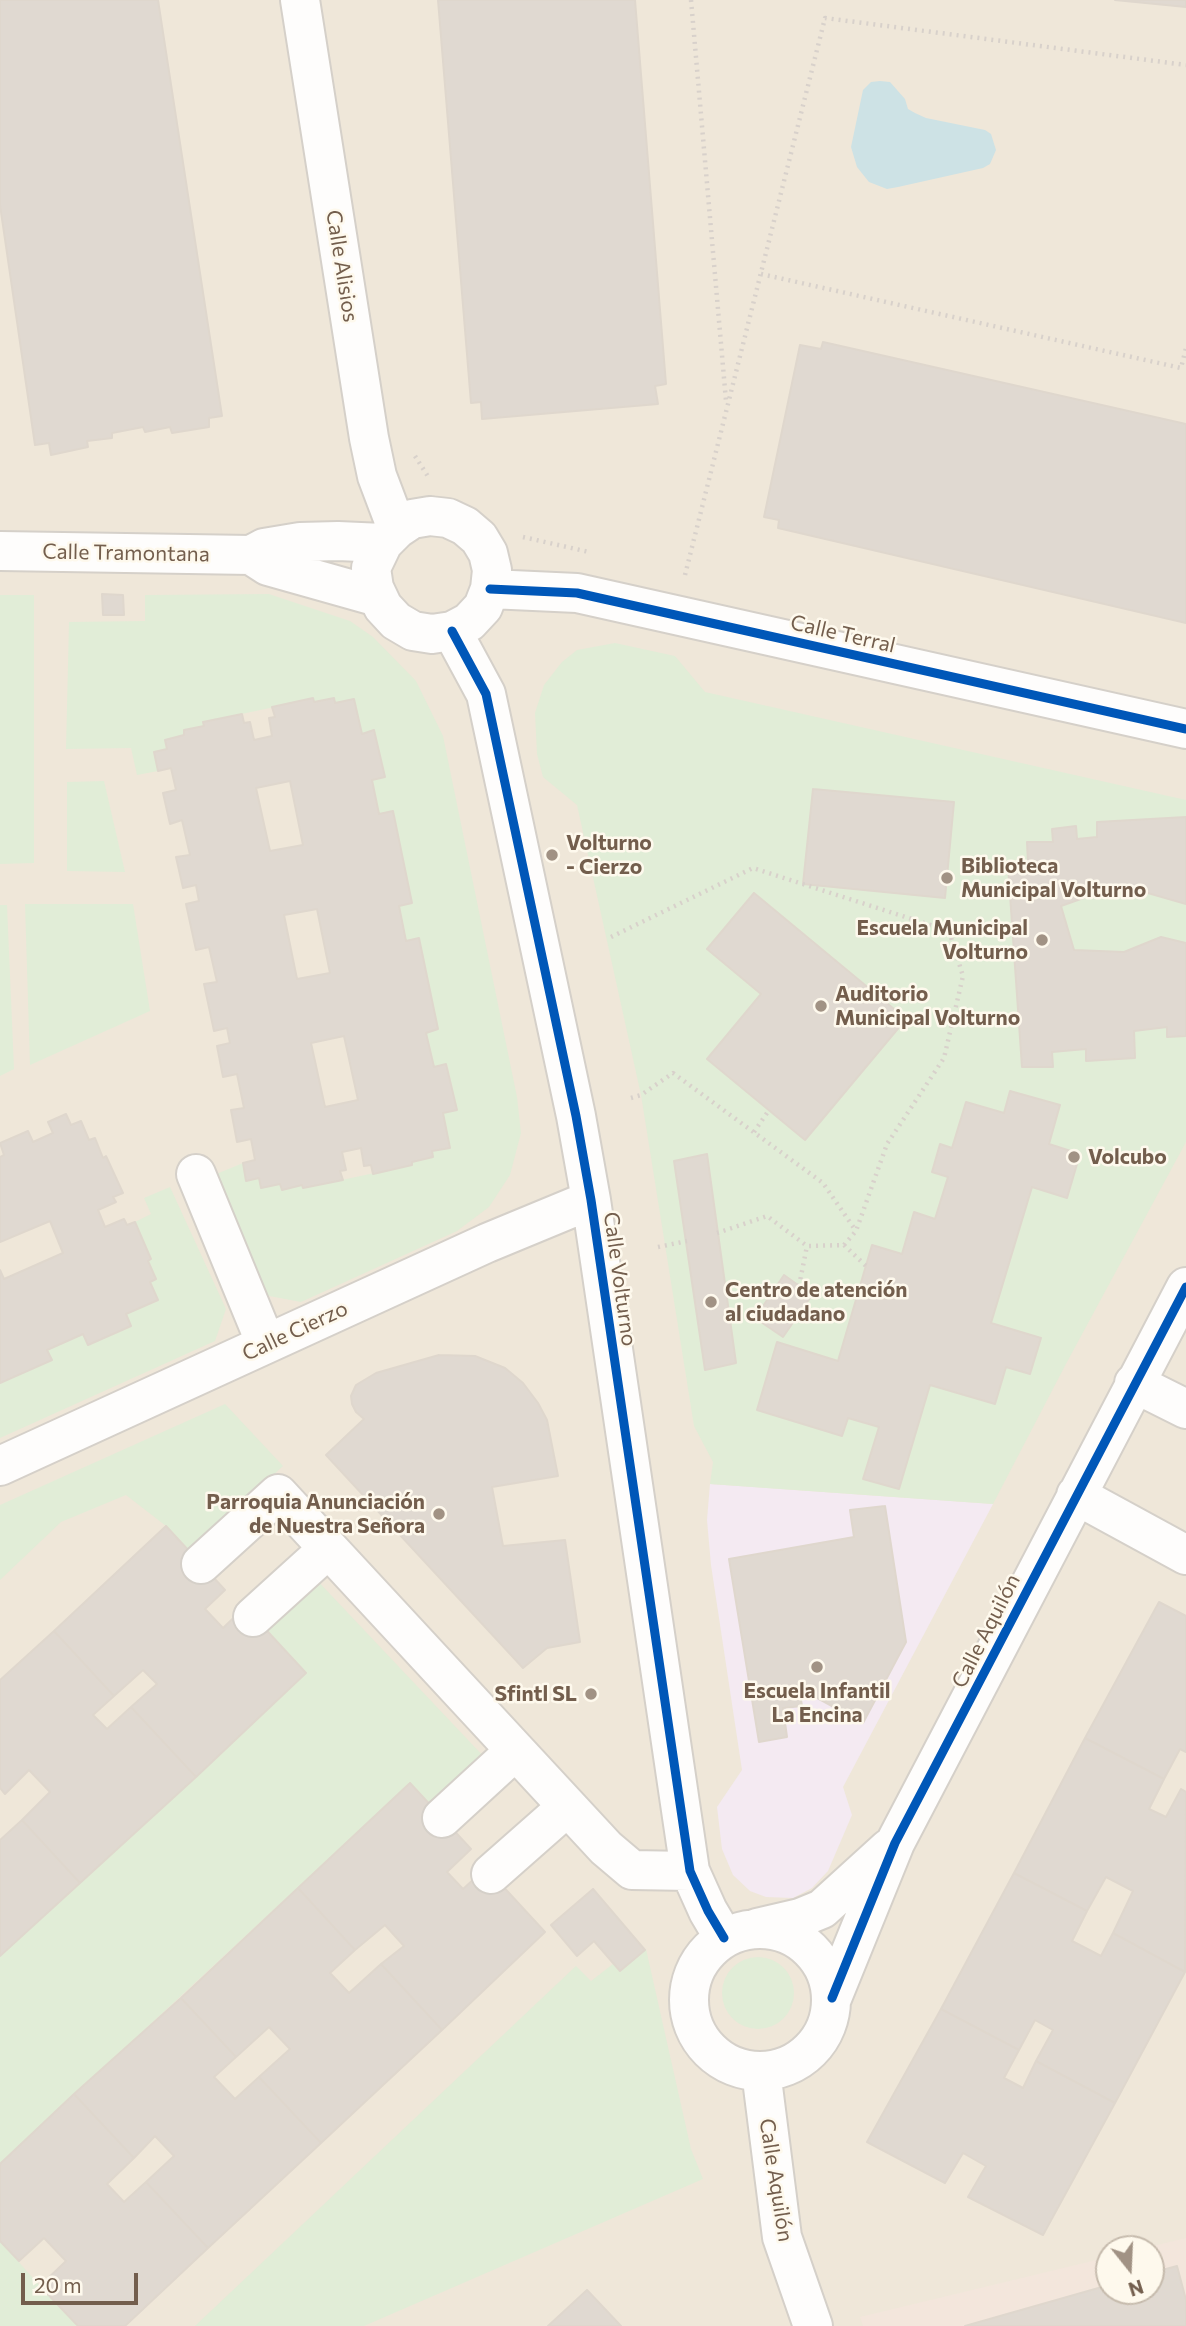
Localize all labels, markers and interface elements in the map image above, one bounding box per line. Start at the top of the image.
street label: Calle Alisios [321,208,363,324]
street label: Calle Tramontana [42,539,210,567]
street label: Calle Terral [788,610,898,658]
place label: Volturno - Cierzo [566,830,652,880]
marker: Volturno - Cierzo [544,847,560,863]
place label: Biblioteca Municipal Volturno [961,853,1146,903]
marker: Biblioteca Municipal Volturno [939,870,955,886]
place label: Escuela Municipal Volturno [856,915,1028,965]
marker: Escuela Municipal Volturno [1034,932,1050,948]
place label: Auditorio Municipal Volturno [835,981,1020,1031]
marker: Auditorio Municipal Volturno [813,998,829,1014]
place label: Volcubo [1088,1144,1167,1170]
marker: Volcubo [1066,1149,1082,1165]
street label: Calle Volturno [598,1210,642,1348]
place label: Centro de atención al ciudadano [725,1277,907,1327]
marker: Centro de atención al ciudadano [703,1294,719,1310]
street label: Calle Cierzo [238,1296,352,1366]
place label: Parroquia Anunciación de Nuestra Señora [206,1489,425,1539]
marker: Parroquia Anunciación de Nuestra Señora [431,1506,447,1522]
street label: Calle Aquilón [947,1570,1025,1692]
marker: Escuela Infantil La Encina [809,1659,825,1675]
place label: Escuela Infantil La Encina [744,1678,890,1728]
place label: Sfintl SL [495,1681,577,1707]
marker: Sfintl SL [583,1686,599,1702]
street label: Calle Aquilón [754,2117,798,2243]
north arrow [1095,2235,1165,2305]
scale bar [24,2260,142,2304]
text: 20 m [34,2272,82,2297]
text: N [1126,2275,1146,2302]

